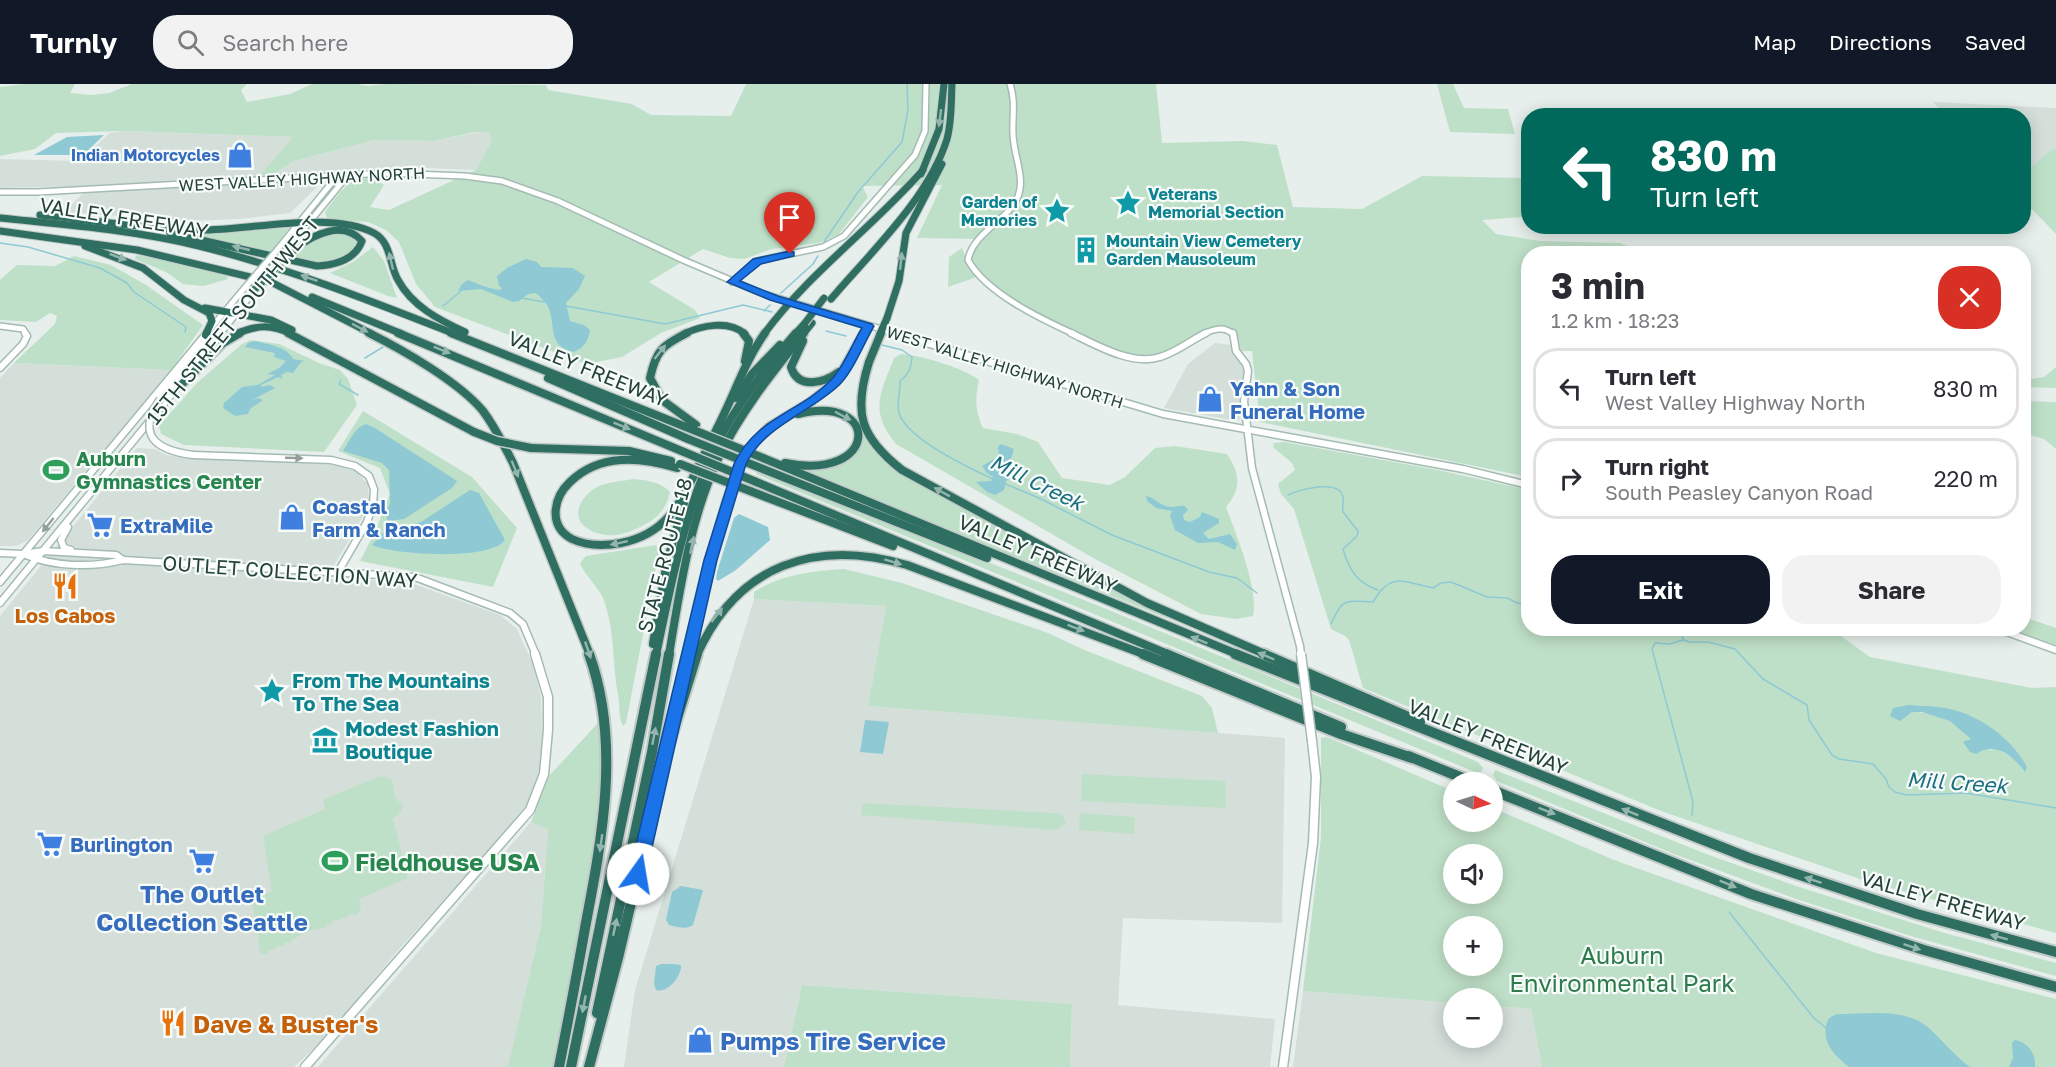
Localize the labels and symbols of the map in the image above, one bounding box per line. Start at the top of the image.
one-way arrow [936,109,945,128]
shop icon: Indian Motorcycles [225,140,255,170]
place label: Indian Motorcycles [71,145,220,165]
street label: WEST VALLEY HIGHWAY NORTH [178,163,426,195]
place label: Veterans Memorial Section [1148,184,1284,222]
place icon: Veterans Memorial Section [1113,188,1143,218]
street label: VALLEY FREEWAY [38,192,210,242]
pin [764,192,815,254]
place label: Garden of Memories [961,192,1037,230]
place icon: Garden of Memories [1042,196,1072,226]
street label: 15TH STREET SOUTHWEST [141,211,323,429]
place label: Mountain View Cemetery Garden Mausoleum [1106,231,1302,269]
building icon: Mountain View Cemetery Garden Mausoleum [1071,235,1101,265]
one-way arrow [232,243,251,253]
one-way arrow [110,252,128,262]
one-way arrow [386,252,396,271]
one-way arrow [896,252,906,271]
one-way arrow [300,272,318,282]
street label: WEST VALLEY HIGHWAY NORTH [884,321,1126,413]
one-way arrow [352,323,369,332]
street label: VALLEY FREEWAY [505,325,672,411]
one-way arrow [653,344,666,360]
one-way arrow [433,346,451,355]
place label: Yahn & Son Funeral Home [1230,376,1365,423]
shop icon: Yahn & Son Funeral Home [1195,384,1225,414]
one-way arrow [835,411,852,421]
one-way arrow [613,422,631,431]
place label: Auburn Gymnastics Center [76,446,262,493]
water label: Mill Creek [986,448,1090,517]
one-way arrow [284,453,303,463]
sports icon: Auburn Gymnastics Center [41,455,71,485]
one-way arrow [510,461,520,479]
street label: STATE ROUTE 18 [632,475,696,635]
one-way arrow [934,487,951,497]
place label: Coastal Farm & Ranch [312,494,446,541]
shop icon: Coastal Farm & Ranch [277,502,307,532]
street label: VALLEY FREEWAY [955,509,1121,597]
supermarket icon: ExtraMile [85,510,115,540]
place label: ExtraMile [120,513,213,537]
one-way arrow [41,517,54,533]
one-way arrow [688,536,698,554]
one-way arrow [610,539,629,548]
street label: OUTLET COLLECTION WAY [162,550,418,592]
one-way arrow [884,558,902,567]
restaurant icon: Los Cabos [50,571,80,601]
place label: Los Cabos [15,603,115,627]
one-way arrow [711,607,723,622]
one-way arrow [1067,624,1085,634]
one-way arrow [1189,635,1207,645]
one-way arrow [584,641,594,659]
one-way arrow [1258,651,1275,660]
place label: From The Mountains To The Sea [292,668,490,715]
place icon: From The Mountains To The Sea [257,676,287,706]
street label: VALLEY FREEWAY [1405,693,1572,779]
place label: Modest Fashion Boutique [345,716,499,763]
museum icon: Modest Fashion Boutique [310,725,340,755]
one-way arrow [650,727,659,746]
water label: Mill Creek [1906,766,2010,799]
north arrow [1443,772,1503,832]
one-way arrow [1538,807,1556,816]
one-way arrow [1621,807,1639,816]
supermarket icon: Burlington [35,829,65,859]
place label: Burlington [70,832,172,856]
one-way arrow [596,833,605,852]
position arrow [606,842,670,906]
supermarket icon: The Outlet Collection Seattle [187,846,217,876]
sports icon: Fieldhouse USA [320,846,350,876]
place label: Fieldhouse USA [355,847,540,876]
street label: VALLEY FREEWAY [1858,865,2028,935]
one-way arrow [1804,874,1822,884]
place label: The Outlet Collection Seattle [96,879,308,936]
one-way arrow [1719,879,1737,889]
one-way arrow [610,918,620,937]
one-way arrow [1990,931,2009,941]
park label: Auburn Environmental Park [1509,940,1735,997]
one-way arrow [1903,942,1921,952]
one-way arrow [579,995,588,1014]
restaurant icon: Dave & Buster's [158,1008,188,1038]
place label: Dave & Buster's [193,1009,378,1038]
shop icon: Pumps Tire Service [685,1025,715,1055]
place label: Pumps Tire Service [720,1026,946,1055]

